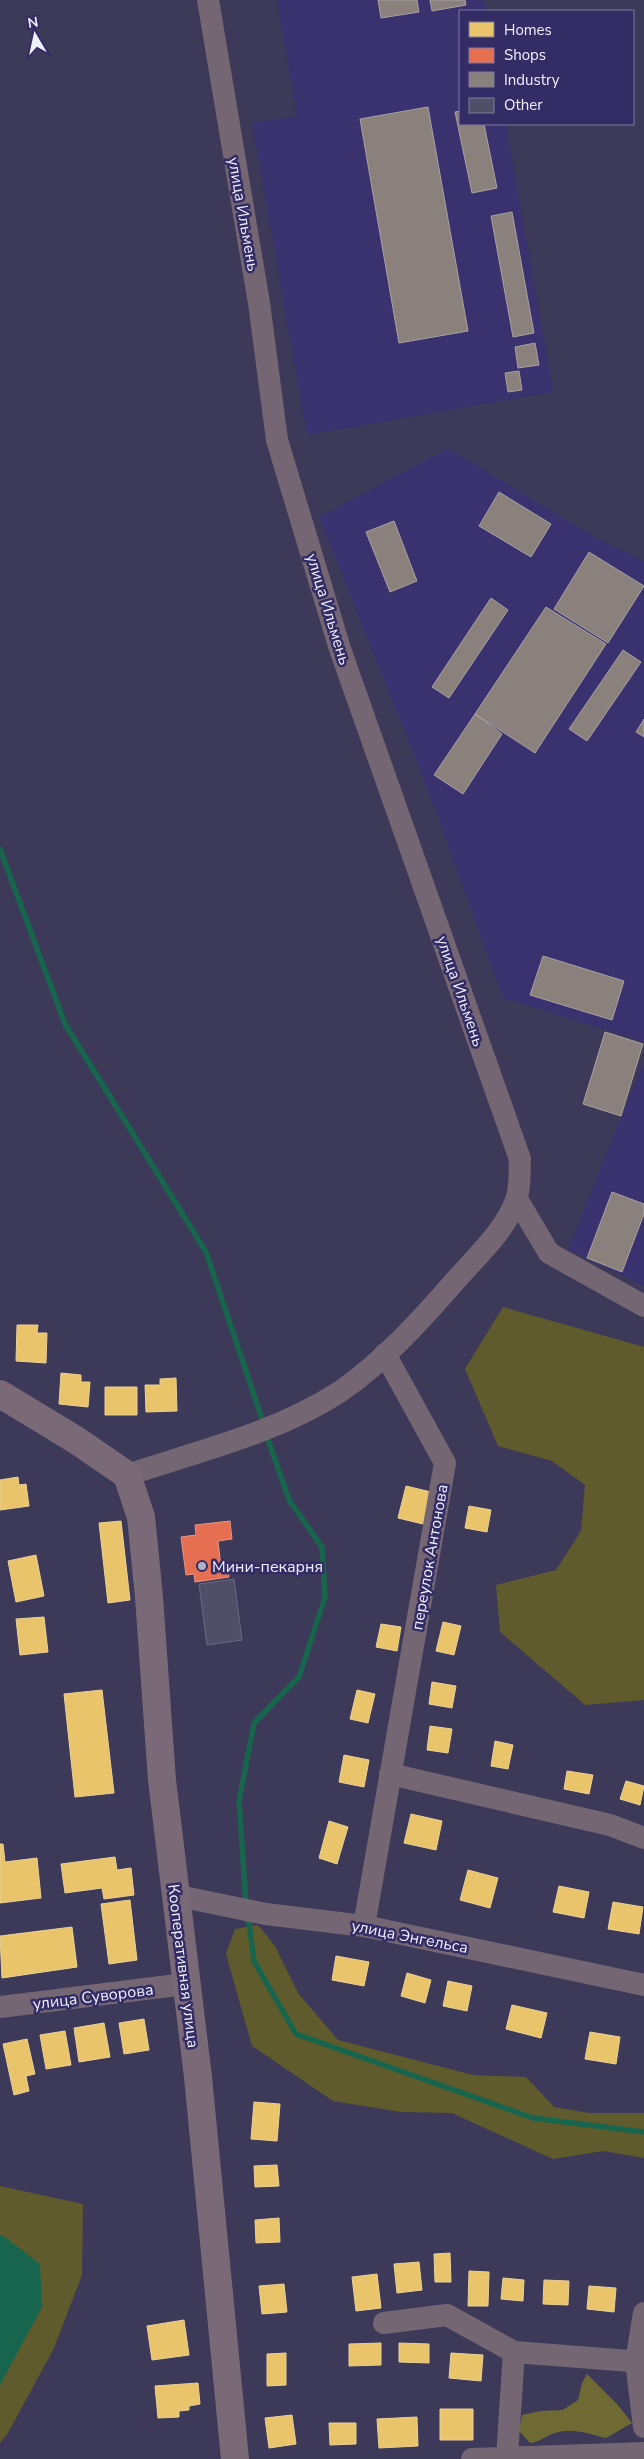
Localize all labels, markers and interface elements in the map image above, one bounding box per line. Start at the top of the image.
north arrow [10,10,60,60]
legend [459,10,634,125]
text: N [26,12,40,33]
text: Homes [504,20,552,40]
text: Shops [504,45,546,65]
text: Industry [504,70,560,90]
text: Other [504,95,543,115]
street label: улица Ильмень [222,155,264,273]
street label: улица Ильмень [301,551,355,668]
street label: улица Ильмень [431,933,489,1050]
street label: переулок Антонова [406,1483,454,1632]
place label: Мини-пекарня [212,1556,323,1578]
marker: Мини-пекарня [196,1560,208,1572]
street label: Кооперативная улица [162,1883,204,2049]
street label: улица Энгельса [350,1915,470,1959]
street label: улица Суворова [32,1979,155,2015]

